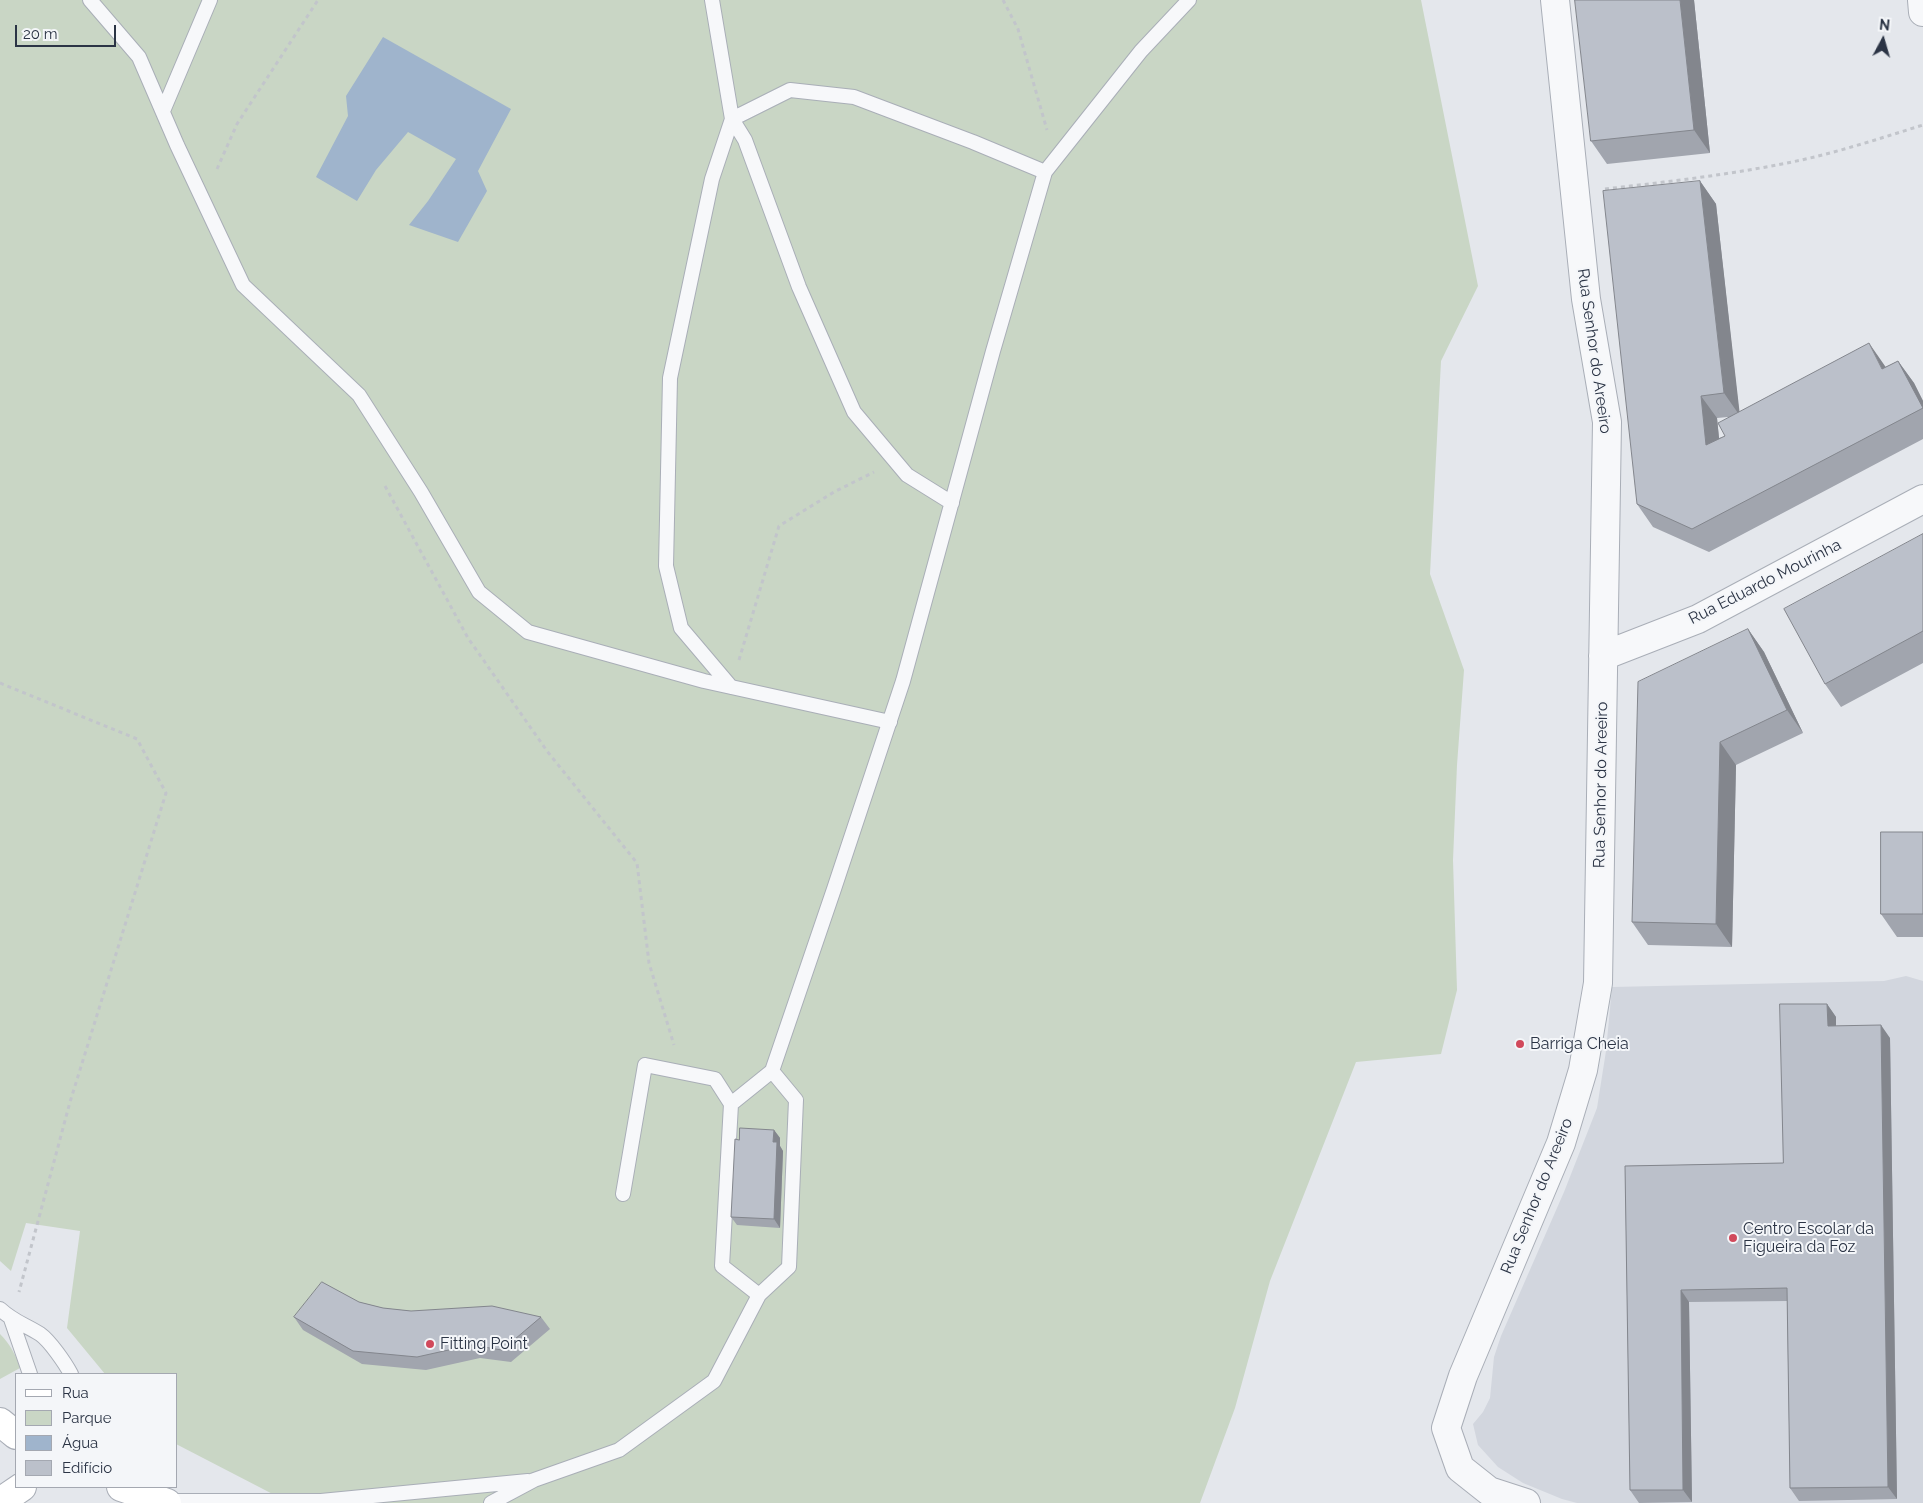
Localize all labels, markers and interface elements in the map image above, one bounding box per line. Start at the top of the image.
scale bar [18,15,119,47]
north arrow [1858,15,1908,65]
text: N [1878,17,1891,34]
text: 20 m [23,25,58,43]
street label: Rua Senhor do Areeiro [1573,267,1615,435]
street label: Rua Eduardo Mourinha [1686,535,1844,629]
street label: Rua Senhor do Areeiro [1590,702,1612,868]
place label: Barriga Cheia [1530,1034,1629,1054]
marker: Barriga Cheia [1514,1038,1526,1050]
street label: Rua Senhor do Areeiro [1497,1115,1577,1277]
place label: Centro Escolar da Figueira da Foz [1743,1219,1874,1257]
marker: Centro Escolar da Figueira da Foz [1727,1232,1739,1244]
place label: Fitting Point [440,1334,528,1354]
marker: Fitting Point [424,1338,436,1350]
legend [15,1373,178,1488]
text: Rua [62,1384,89,1402]
text: Parque [62,1409,111,1427]
text: Água [62,1434,98,1452]
text: Edifício [62,1459,112,1477]

